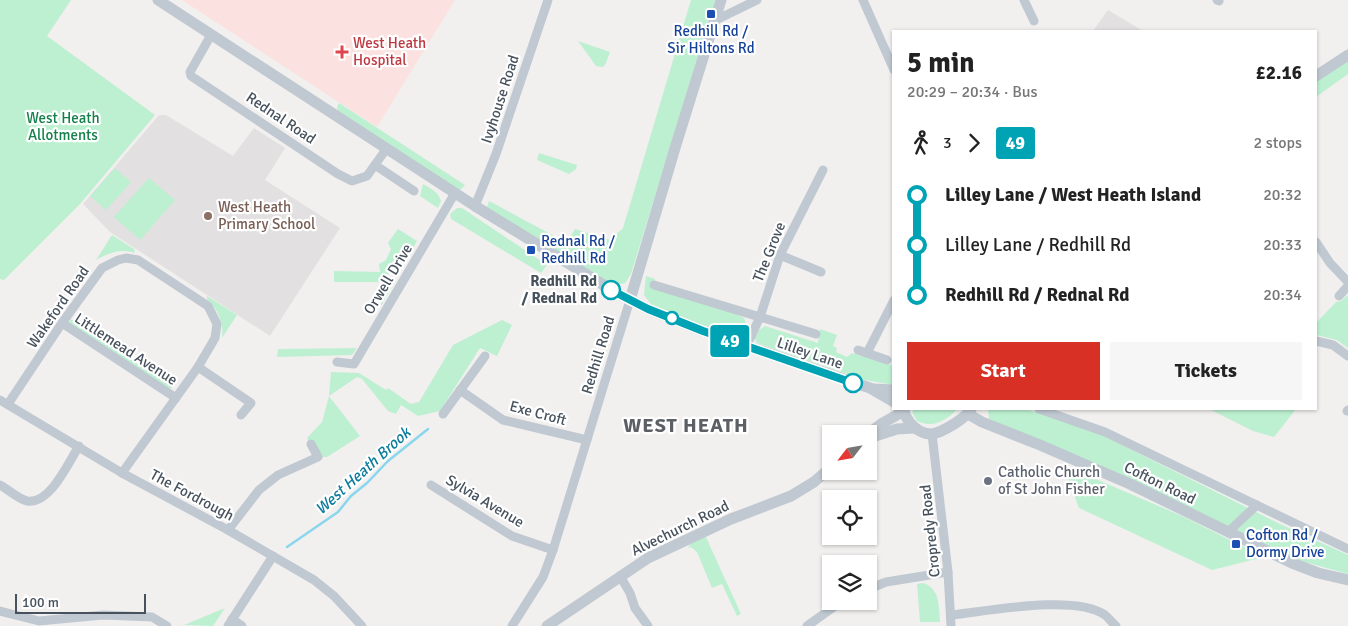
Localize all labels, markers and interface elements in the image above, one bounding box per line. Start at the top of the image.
marker: Redhill Rd / Sir Hiltons Rd [705,8,717,20]
place label: Redhill Rd / Sir Hiltons Rd [667,22,755,57]
place label: West Heath Hospital [353,34,426,69]
marker: West Heath Hospital [335,45,349,59]
text: 5 min [907,46,975,80]
street label: Ivyhouse Road [477,52,523,145]
text: £2.16 [1256,61,1302,85]
text: 20:29 – 20:34 · Bus [907,82,1038,102]
street label: Rednal Road [243,88,319,148]
park label: West Heath Allotments [26,109,100,144]
icon: walk [907,129,935,157]
icon: forward [960,129,988,157]
text: 49 [1006,132,1025,154]
text: 3 [943,133,952,153]
text: 2 stops [1254,133,1302,153]
text: Lilley Lane / West Heath Island [945,183,1201,207]
text: 20:32 [1263,185,1302,205]
place label: West Heath Primary School [218,198,315,233]
marker: West Heath Primary School [202,210,214,222]
street label: The Grove [749,219,789,285]
place label: Rednal Rd / Redhill Rd [541,232,616,267]
text: Lilley Lane / Redhill Rd [945,233,1131,257]
text: 20:33 [1263,235,1302,255]
street label: Orwell Drive [360,240,416,318]
marker: Rednal Rd / Redhill Rd [525,244,537,256]
street label: Wakeford Road [23,262,93,351]
place label: Redhill Rd / Rednal Rd [521,272,597,307]
marker: Redhill Rd / Rednal Rd [601,280,621,300]
text: Redhill Rd / Rednal Rd [945,283,1129,307]
text: 20:34 [1263,285,1302,305]
street label: Littlemead Avenue [71,309,181,389]
unlabelled marker [665,311,679,325]
street label: Redhill Road [578,314,618,396]
line badge: 49 [708,325,752,357]
text: 49 [720,330,740,352]
street label: Lilley Lane [775,333,845,373]
button: Start [907,342,1100,400]
button: Tickets [1110,342,1302,400]
unlabelled marker [843,373,863,393]
street label: Exe Croft [508,397,568,429]
district label: WEST HEATH [623,413,749,438]
water label: West Heath Brook [311,422,416,519]
north arrow [822,425,878,480]
map controls [822,425,877,610]
street label: Cofton Road [1121,458,1199,508]
place label: Catholic Church of St John Fisher [998,463,1105,498]
street label: The Fordrough [147,465,237,525]
street label: Sylvia Avenue [443,471,527,531]
marker: Catholic Church of St John Fisher [982,475,994,487]
street label: Cropredy Road [916,484,944,578]
button: locate [822,490,877,545]
street label: Alvechurch Road [628,496,732,559]
place label: Cofton Rd / Dormy Drive [1246,526,1325,561]
marker: Cofton Rd / Dormy Drive [1230,538,1242,550]
button: layers [822,555,877,610]
scale bar [15,591,146,614]
text: 100 m [22,594,59,611]

